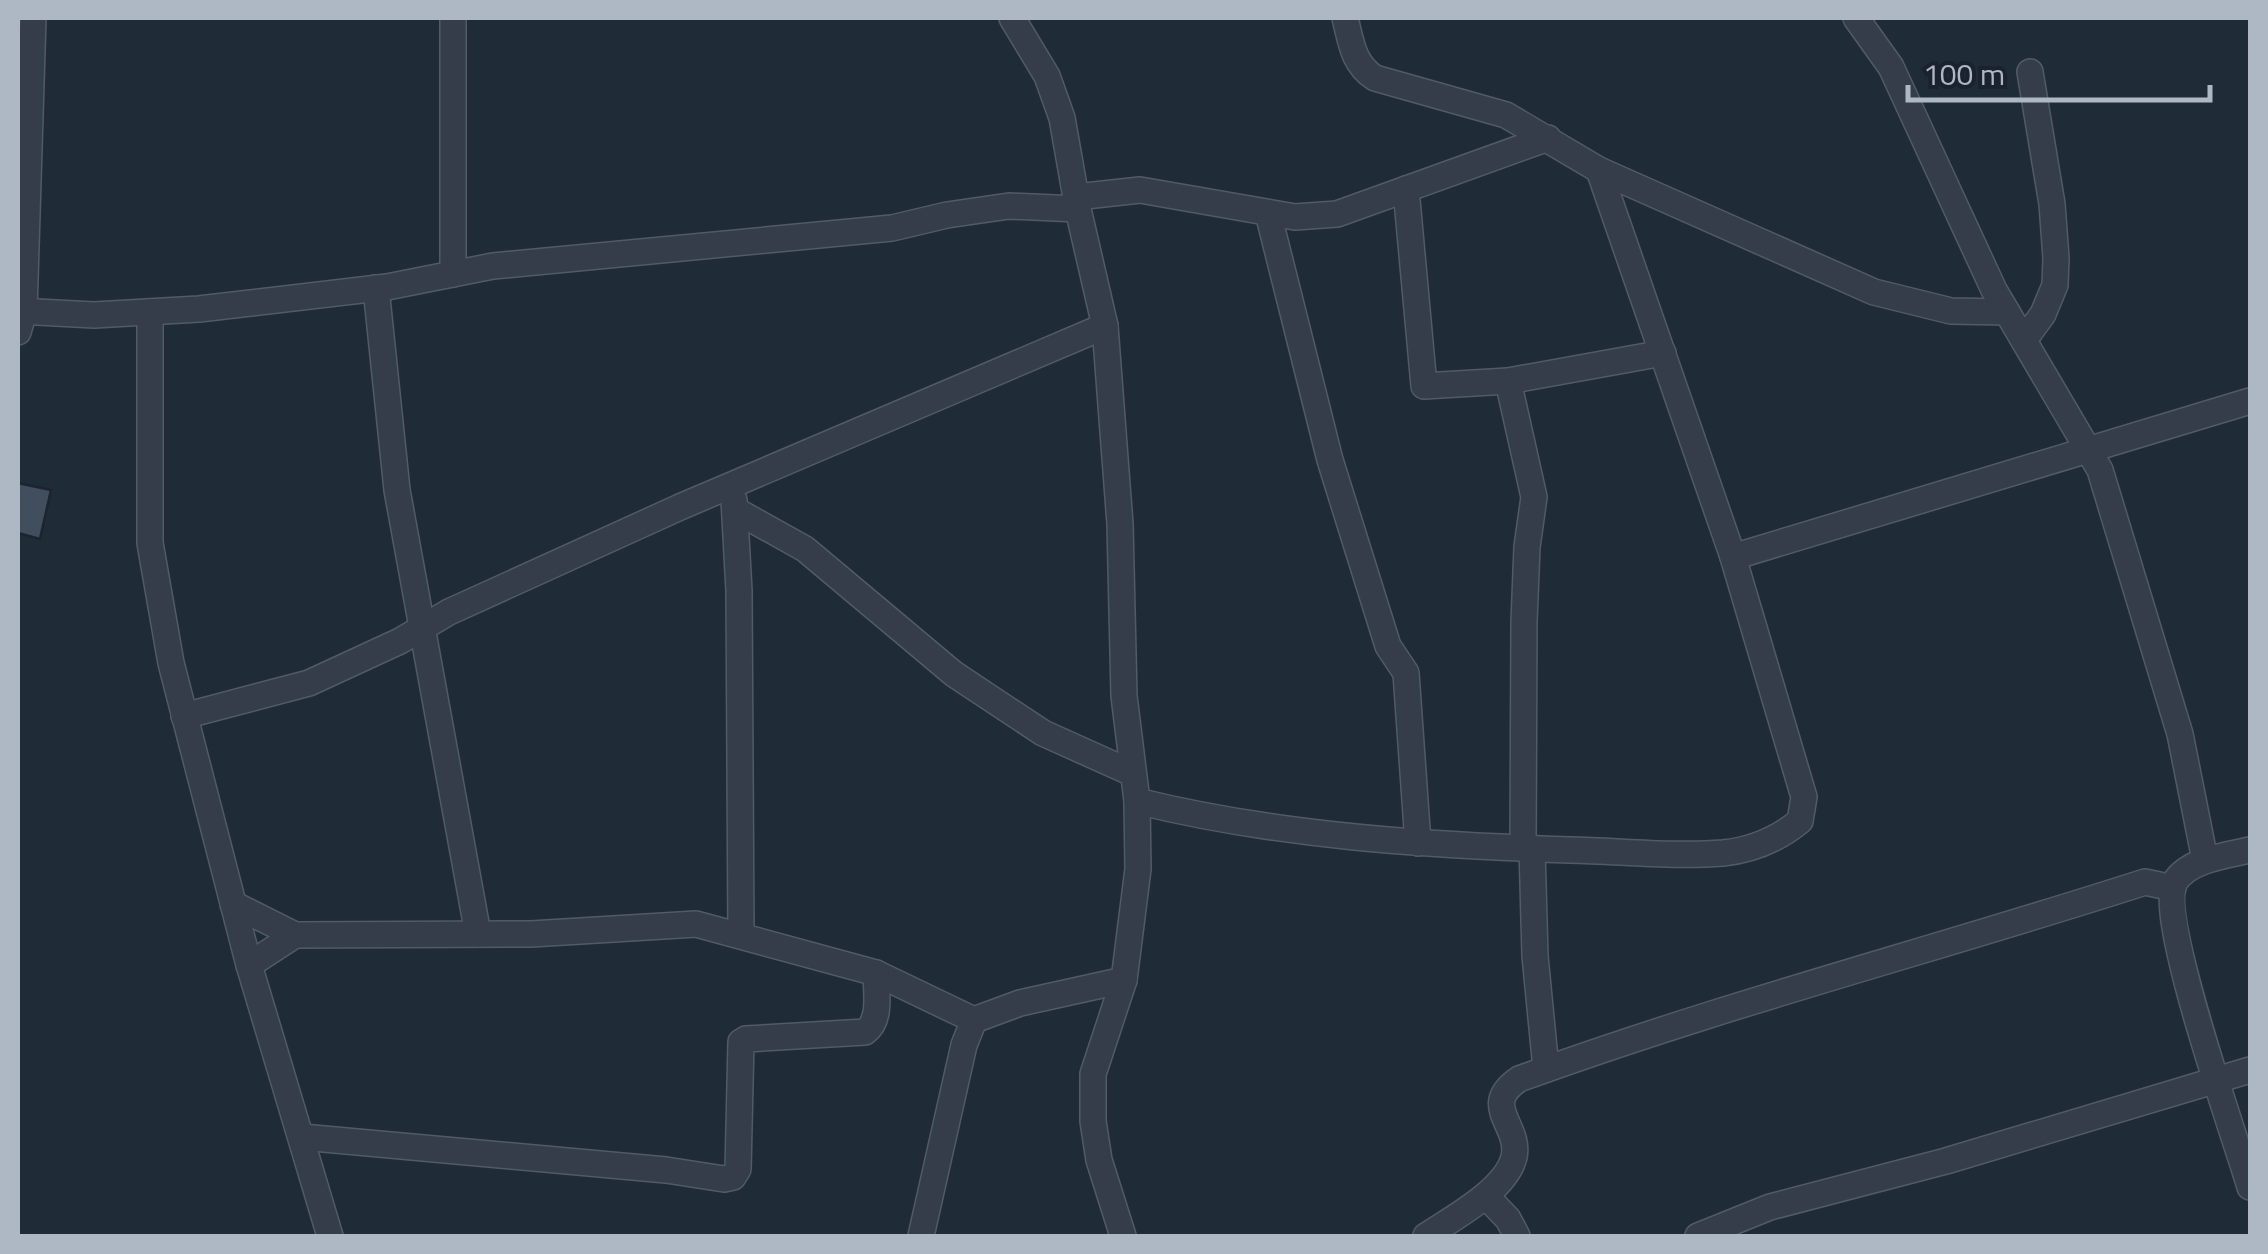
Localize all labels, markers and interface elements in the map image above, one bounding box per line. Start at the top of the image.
scale bar [1908,40,2210,102]
text: 100 m [1923,51,2005,97]

